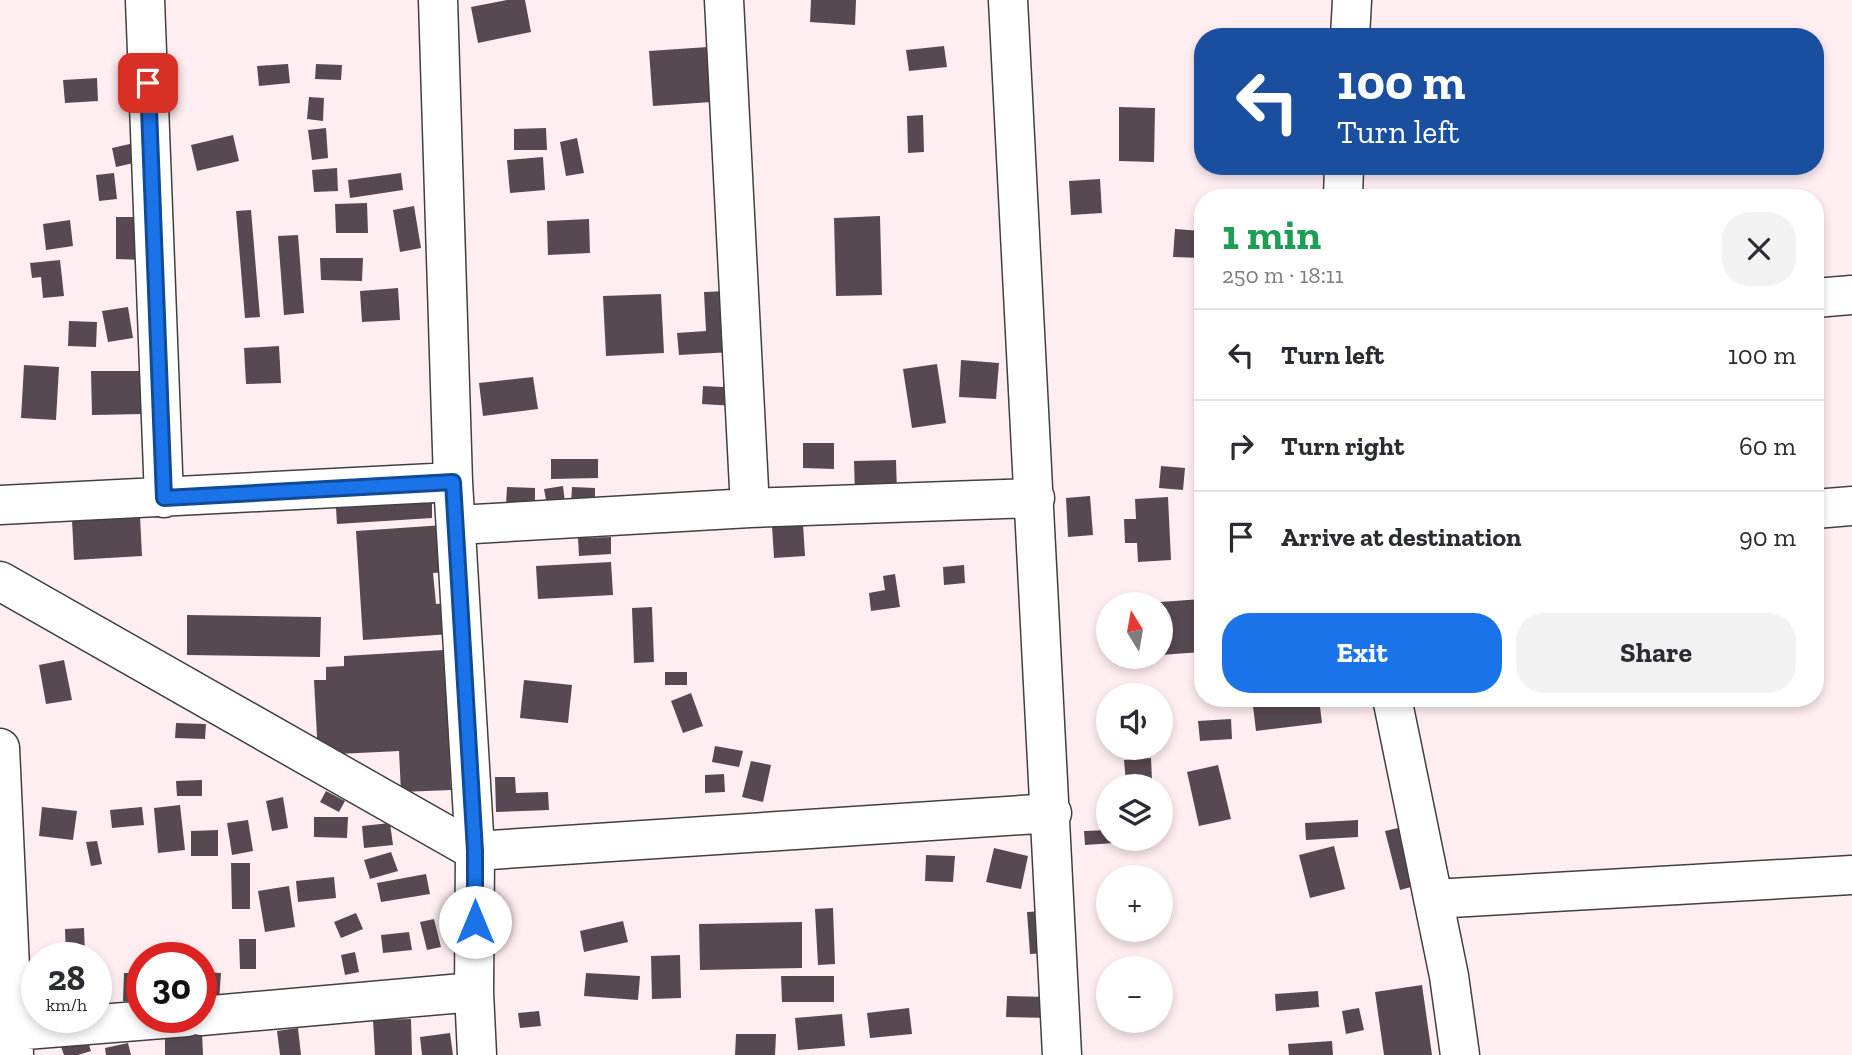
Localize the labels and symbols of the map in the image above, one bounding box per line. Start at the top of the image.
pin [118,53,178,113]
north arrow [1096,592,1172,668]
position arrow [438,885,512,959]
speed limit sign: 30 [126,942,217,1033]

